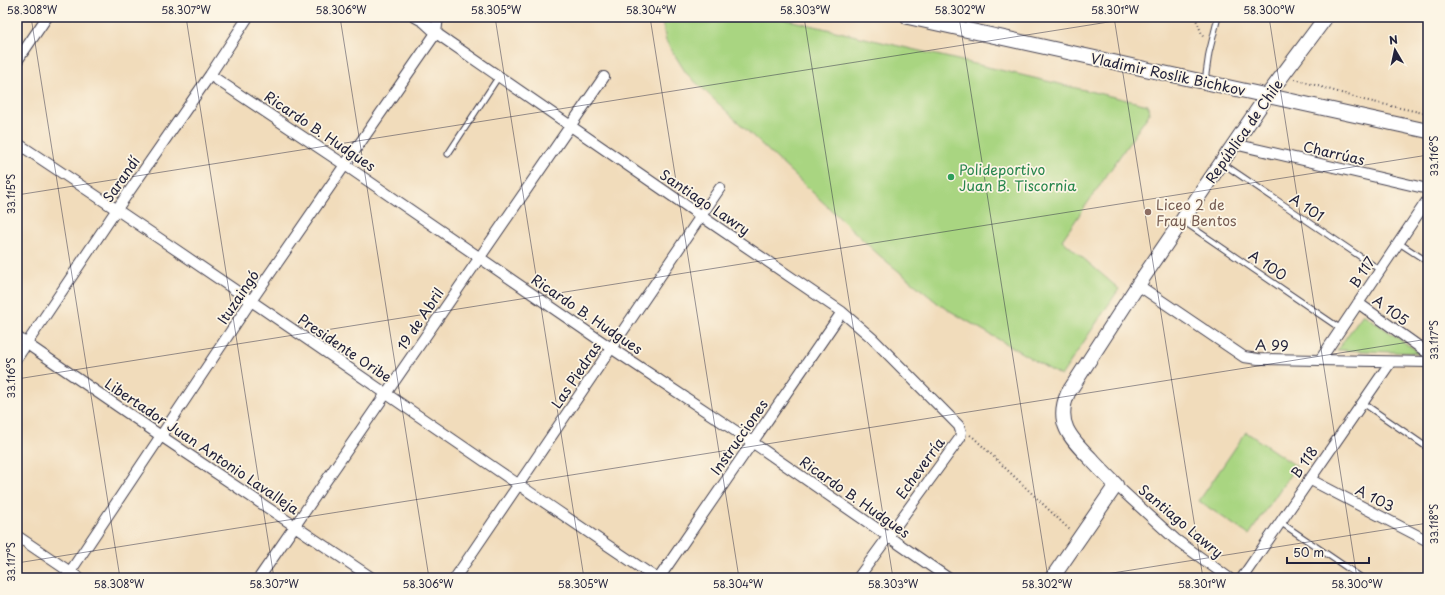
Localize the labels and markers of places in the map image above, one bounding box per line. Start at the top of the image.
place label: Polideportivo Juan B. Tiscornia [959,159,1077,196]
marker: Polideportivo Juan B. Tiscornia [946,172,956,182]
place label: Liceo 2 de Fray Bentos [1156,194,1237,231]
marker: Liceo 2 de Fray Bentos [1143,207,1153,217]

